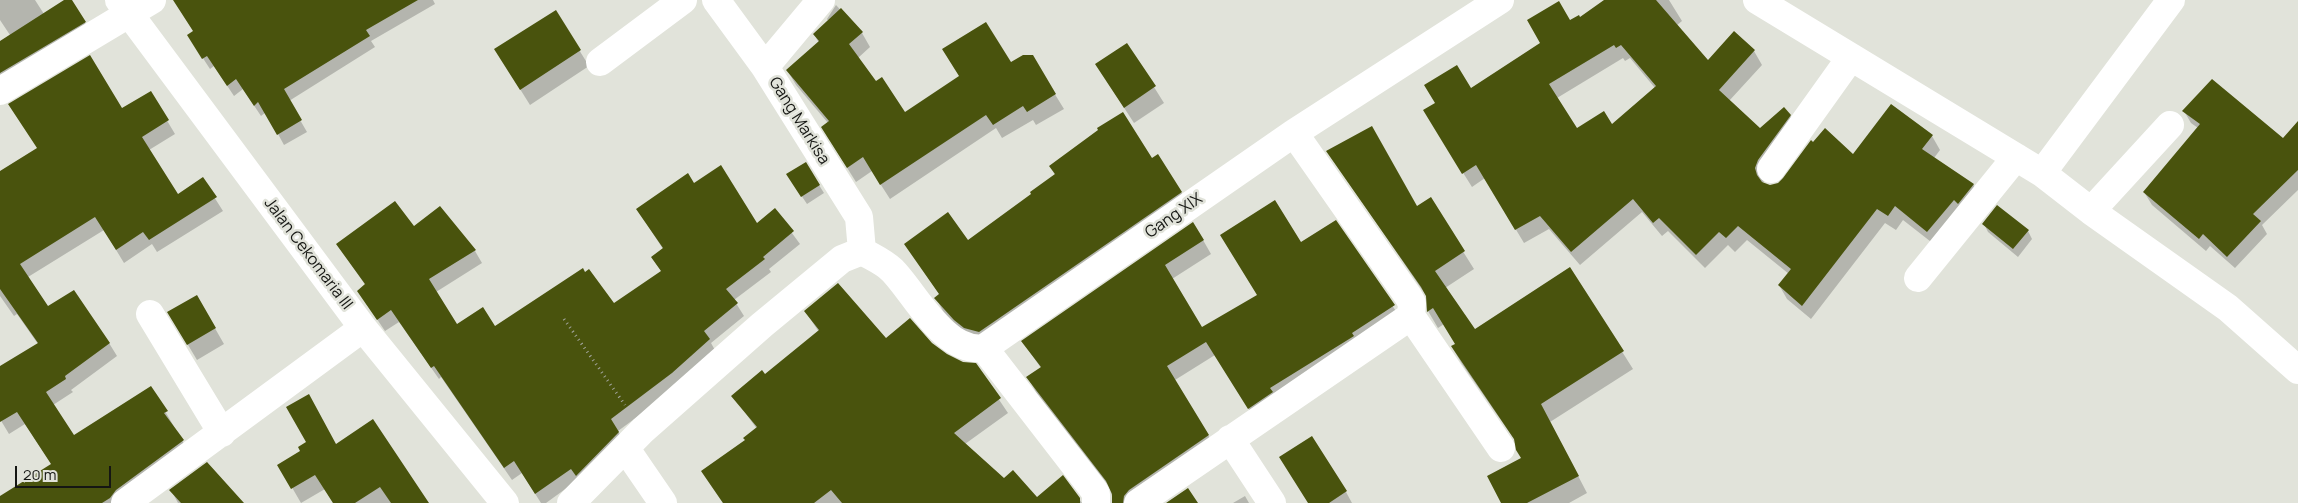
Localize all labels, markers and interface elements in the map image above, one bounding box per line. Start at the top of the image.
street label: Gang Markisa [765,74,833,168]
street label: Gang XIX [1142,189,1206,243]
street label: Jalan Cekomaria III [260,194,356,314]
scale bar [18,456,114,488]
text: 20 m [23,464,56,485]

